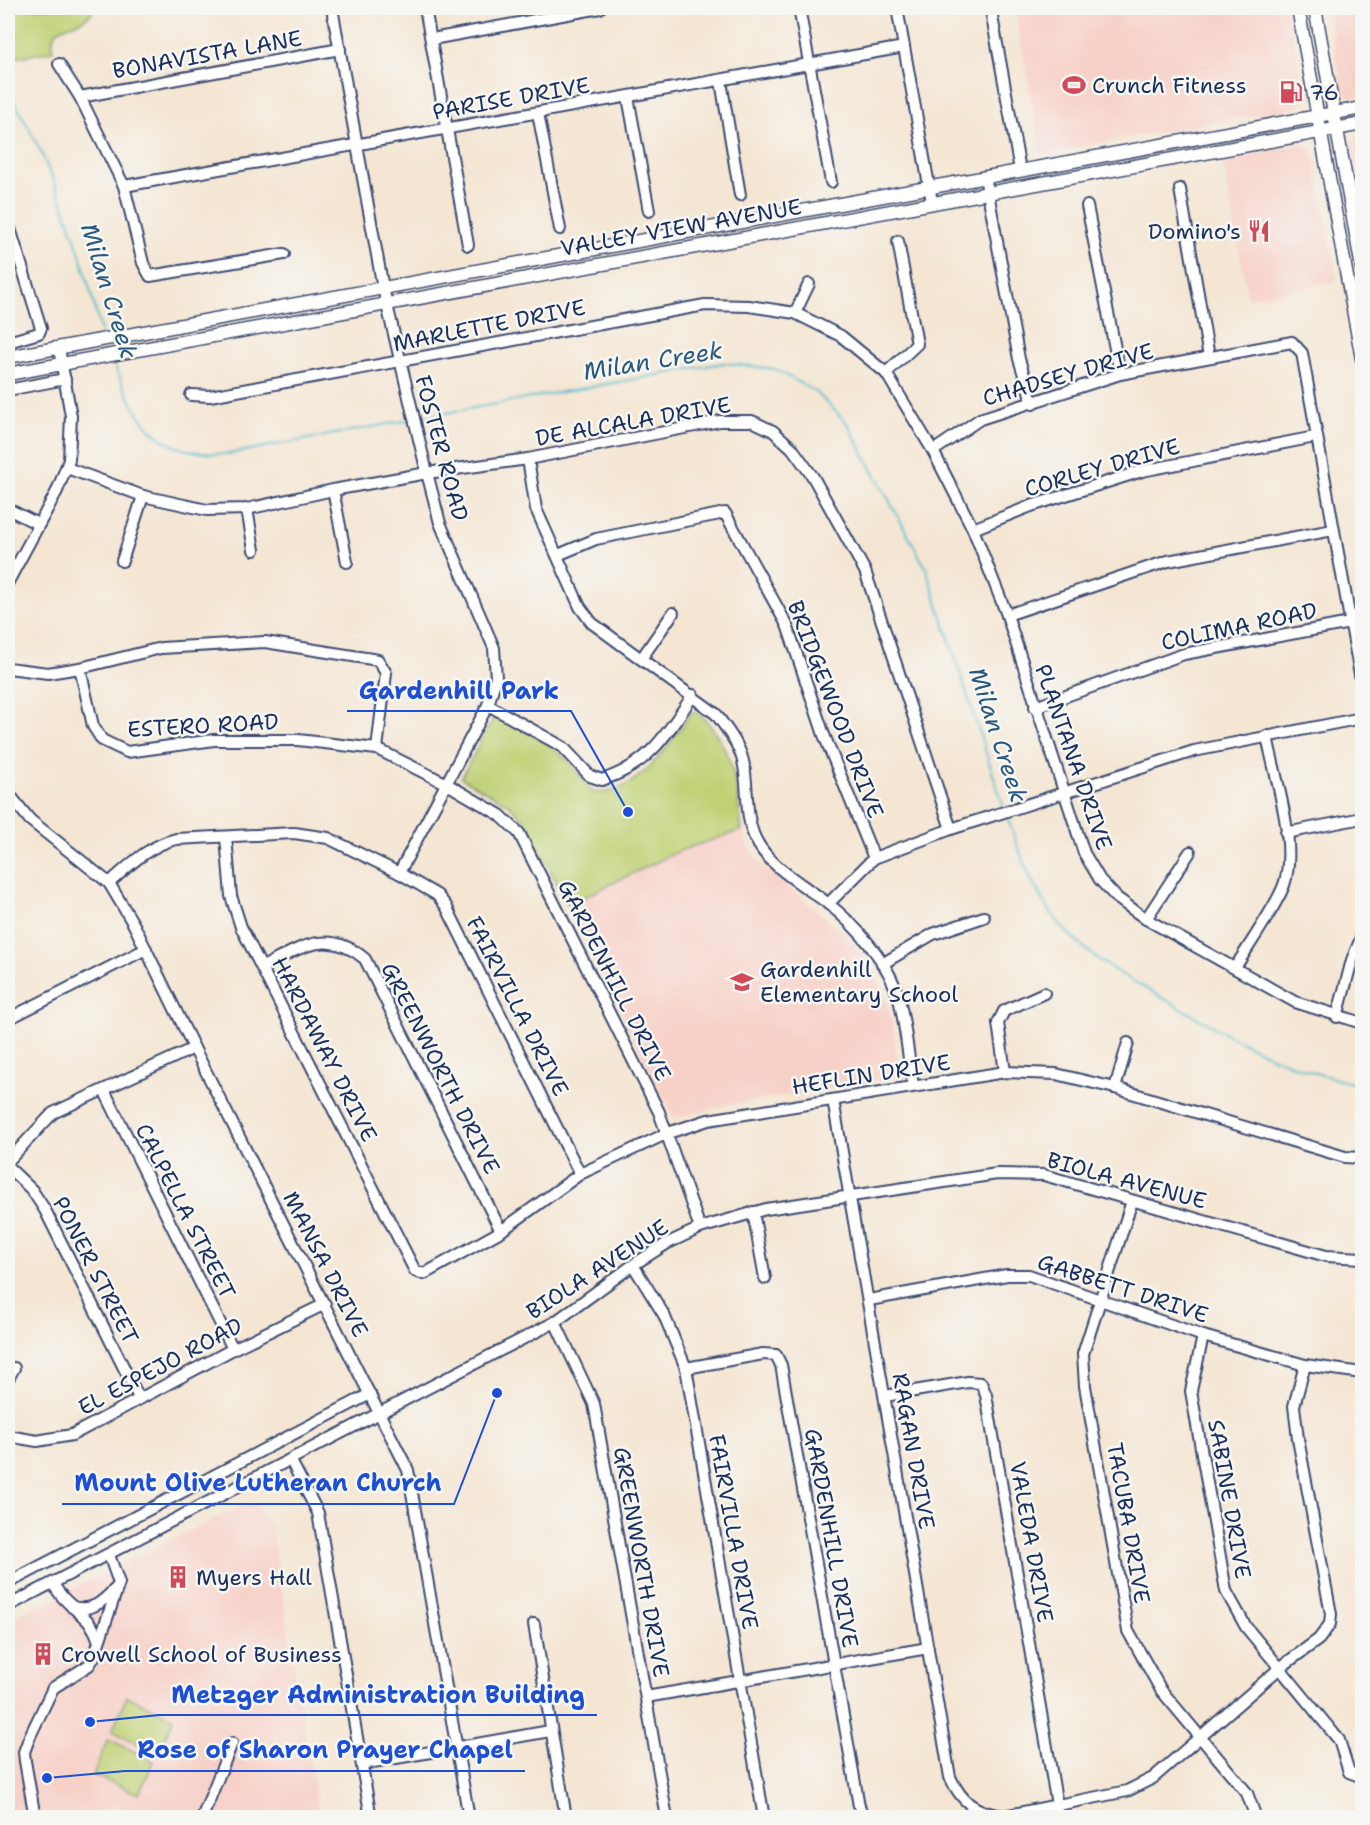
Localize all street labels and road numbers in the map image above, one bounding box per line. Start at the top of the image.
street label: BONAVISTA LANE [110,24,304,85]
street label: PARISE DRIVE [430,70,592,127]
street label: VALLEY VIEW AVENUE [558,192,804,263]
street label: MARLETTE DRIVE [390,293,588,358]
street label: CHADSEY DRIVE [979,336,1157,413]
street label: FOSTER ROAD [408,372,475,524]
street label: DE ALCALA DRIVE [533,390,733,453]
street label: CORLEY DRIVE [1021,431,1183,504]
street label: BRIDGEWOOD DRIVE [781,596,890,822]
street label: COLIMA ROAD [1159,596,1320,657]
street label: PLANTANA DRIVE [1028,660,1119,854]
street label: ESTERO ROAD [127,707,279,744]
street label: GARDENHILL DRIVE [551,875,678,1086]
street label: FAIRVILLA DRIVE [460,912,575,1101]
street label: HARDAWAY DRIVE [265,952,384,1147]
street label: GREENWORTH DRIVE [375,958,506,1179]
street label: HEFLIN DRIVE [790,1048,952,1101]
street label: CALPELLA STREET [129,1119,243,1304]
street label: BIOLA AVENUE [1044,1145,1210,1216]
street label: MANSA DRIVE [276,1186,375,1342]
street label: PONER STREET [46,1192,145,1349]
street label: BIOLA AVENUE [521,1213,674,1326]
street label: GABBETT DRIVE [1034,1247,1212,1330]
street label: EL ESPEJO ROAD [73,1311,247,1422]
street label: RAGAN DRIVE [885,1371,942,1532]
street label: SABINE DRIVE [1201,1417,1258,1581]
street label: GARDENHILL DRIVE [798,1426,865,1650]
street label: FAIRVILLA DRIVE [702,1432,765,1632]
street label: TACUBA DRIVE [1100,1440,1157,1606]
street label: GREENWORTH DRIVE [607,1445,676,1680]
street label: VALEDA DRIVE [1003,1459,1060,1625]

